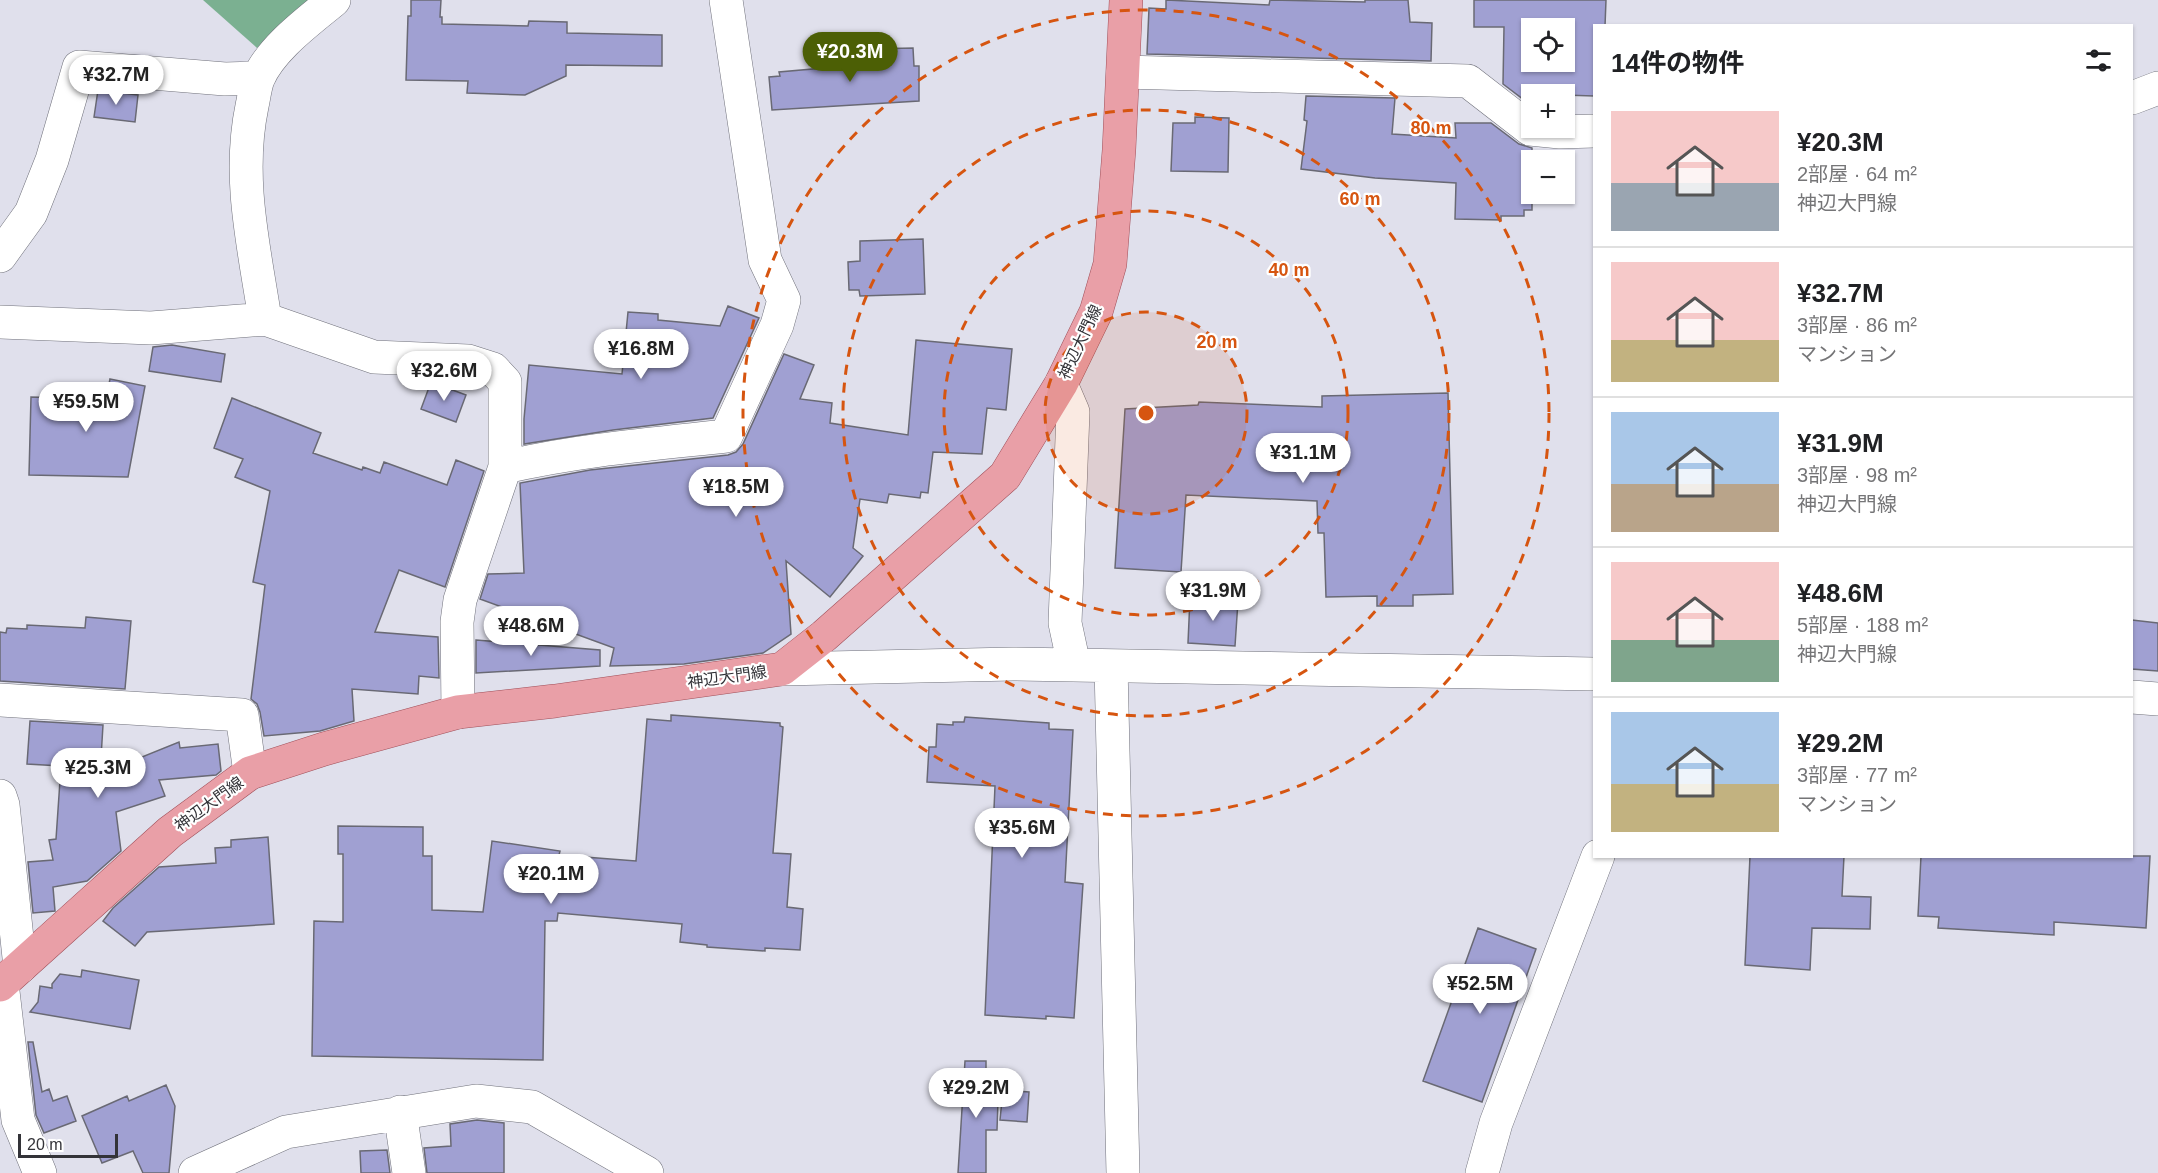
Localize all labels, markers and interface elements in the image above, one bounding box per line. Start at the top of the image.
map controls [1521,18,1575,204]
button: locate [1521,18,1575,72]
pin: ¥20.3M [801,32,899,83]
text: ¥20.3M [817,40,883,62]
icon: filters [2082,44,2115,77]
text: 14件の物件 [1611,48,1744,78]
pin: ¥32.7M [67,55,165,106]
text: ¥32.7M [83,63,149,85]
button: + [1521,84,1575,138]
text: 80 m [1410,118,1452,138]
text: ¥20.3M [1797,127,1884,157]
icon: home [1659,135,1731,207]
button: − [1521,150,1575,204]
text: 2部屋 · 64 m² [1797,163,1917,185]
text: 60 m [1339,189,1381,209]
text: 神辺大門線 [1797,192,1897,214]
text: 40 m [1268,260,1310,280]
text: ¥32.7M [1797,278,1884,308]
icon: home [1659,286,1731,358]
street label: 神辺大門線 [1055,302,1105,382]
text: 3部屋 · 86 m² [1797,314,1917,336]
pin: ¥16.8M [592,329,690,380]
text: 20 m [1196,332,1238,352]
text: ¥16.8M [608,337,674,359]
text: マンション [1797,343,1897,365]
pin: ¥32.6M [395,351,493,402]
text: ¥32.6M [411,359,477,381]
pin: ¥59.5M [37,382,135,433]
text: ¥59.5M [53,390,119,412]
centre of rings [1136,403,1156,423]
text: ¥31.9M [1797,428,1884,458]
pin: ¥31.1M [1254,433,1352,484]
icon: home [1659,436,1731,508]
text: ¥31.1M [1270,441,1336,463]
text: 3部屋 · 98 m² [1797,464,1917,486]
pin: ¥18.5M [687,467,785,518]
text: ¥18.5M [703,475,769,497]
text: 神辺大門線 [1797,493,1897,515]
pin: ¥31.9M [1164,571,1262,622]
text: ¥48.6M [1797,578,1884,608]
text: ¥31.9M [1180,579,1246,601]
icon: home [1659,586,1731,658]
pin: ¥48.6M [482,606,580,657]
text: ¥48.6M [498,614,564,636]
text: 5部屋 · 188 m² [1797,614,1928,636]
text: 神辺大門線 [1797,643,1897,665]
street label: 神辺大門線 [686,663,768,691]
text: ¥29.2M [1797,728,1884,758]
icon: home [1659,736,1731,808]
pin: ¥25.3M [49,748,147,799]
text: ¥25.3M [65,756,131,778]
text: 3部屋 · 77 m² [1797,764,1917,786]
street label: 神辺大門線 [172,774,246,834]
text: マンション [1797,793,1897,815]
pin: ¥35.6M [973,808,1071,859]
text: ¥35.6M [989,816,1055,838]
pin: ¥20.1M [502,854,600,905]
text: ¥20.1M [518,862,584,884]
pin: ¥52.5M [1431,964,1529,1015]
text: ¥52.5M [1447,972,1513,994]
pin: ¥29.2M [927,1068,1025,1119]
text: ¥29.2M [943,1076,1009,1098]
scale bar [18,1131,118,1158]
text: 20 m [27,1136,63,1153]

